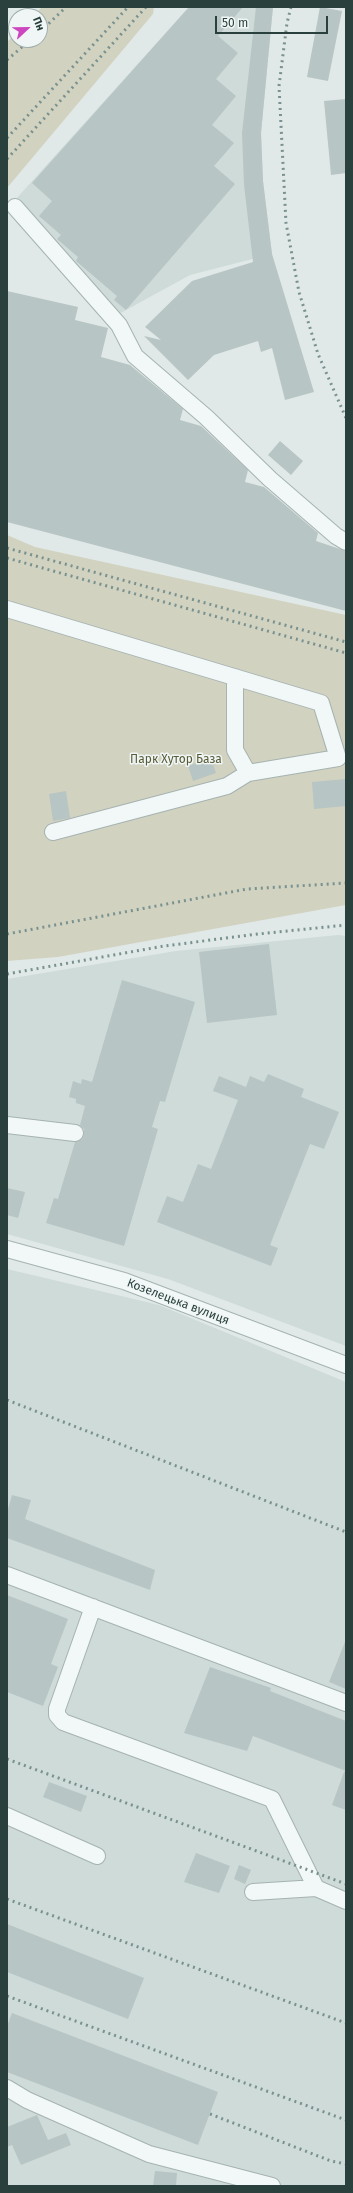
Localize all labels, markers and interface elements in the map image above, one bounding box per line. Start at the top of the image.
north arrow [8,8,48,48]
scale bar [217,8,330,34]
text: Пн [30,15,47,33]
text: 50 m [222,16,248,30]
park label: Парк Хутор База [130,753,222,767]
street label: Козелецька вулиця [125,1276,231,1328]

